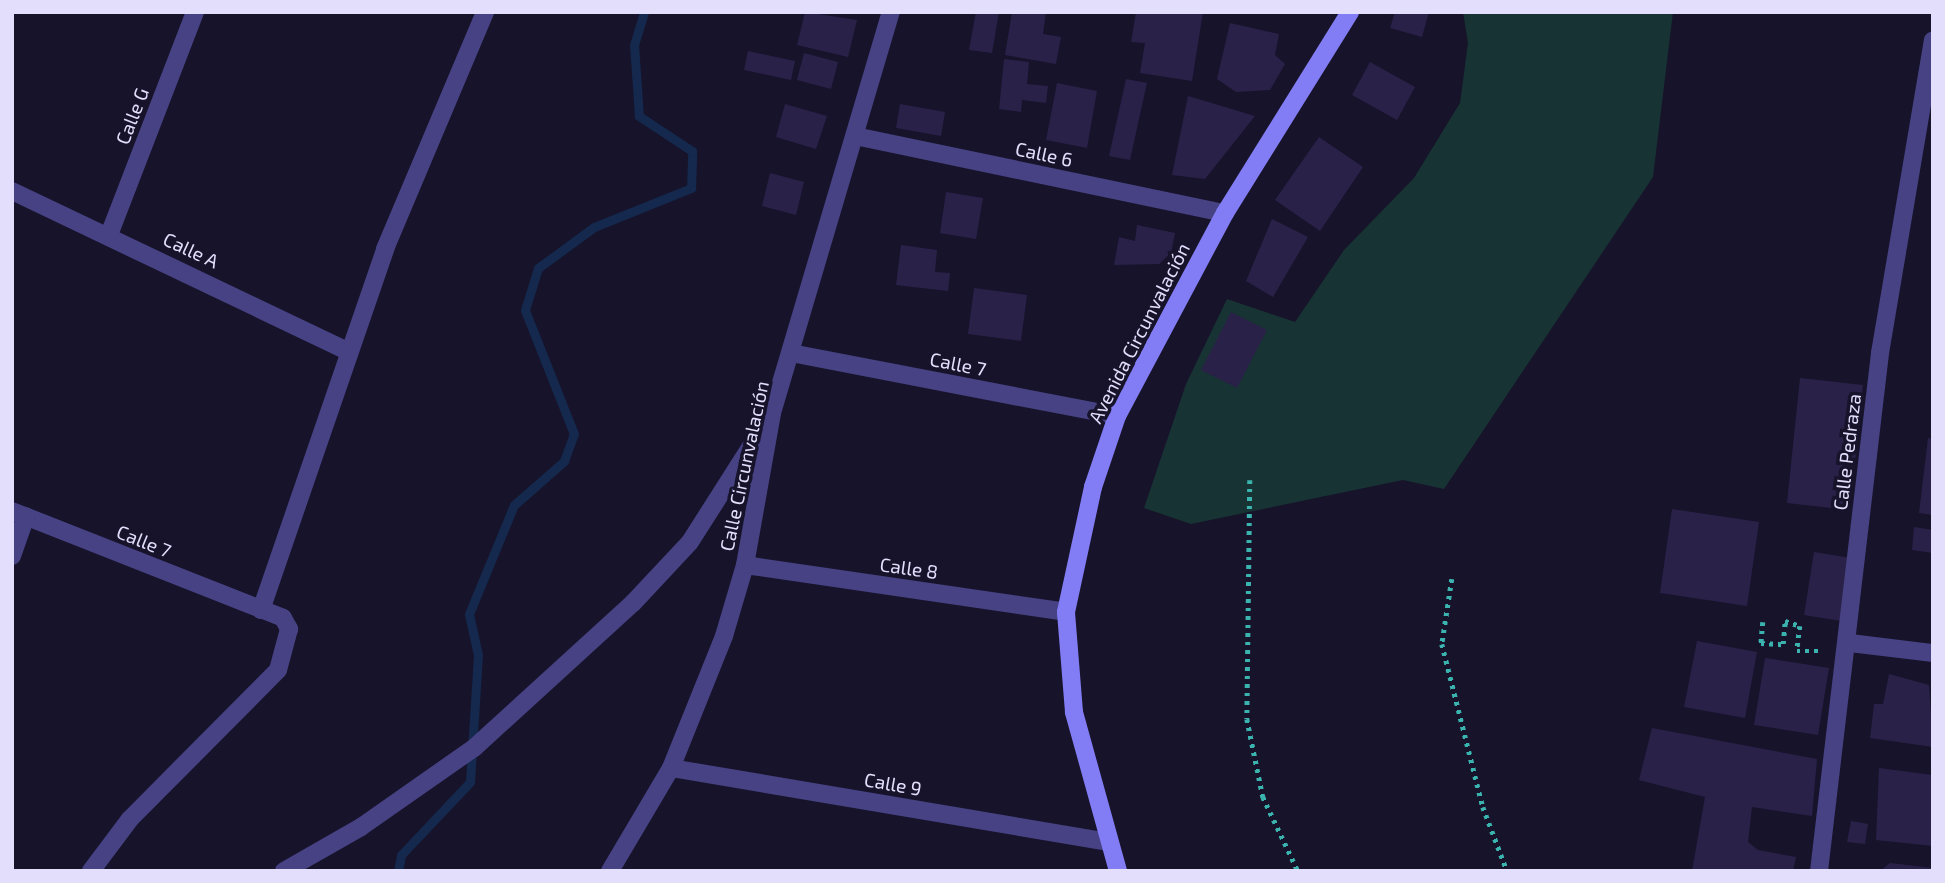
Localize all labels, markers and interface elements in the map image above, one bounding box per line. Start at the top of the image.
street label: Calle G [111,84,153,148]
street label: Calle 6 [1013,137,1075,171]
street label: Calle A [160,227,222,273]
street label: Avenida Circunvalación [1084,239,1194,427]
street label: Calle 7 [928,347,988,381]
street label: Calle Circunvalación [715,379,773,553]
street label: Calle Pedraza [1829,392,1865,512]
street label: Calle 7 [113,520,175,562]
street label: Calle 8 [878,553,940,583]
street label: Calle 9 [863,768,923,800]

